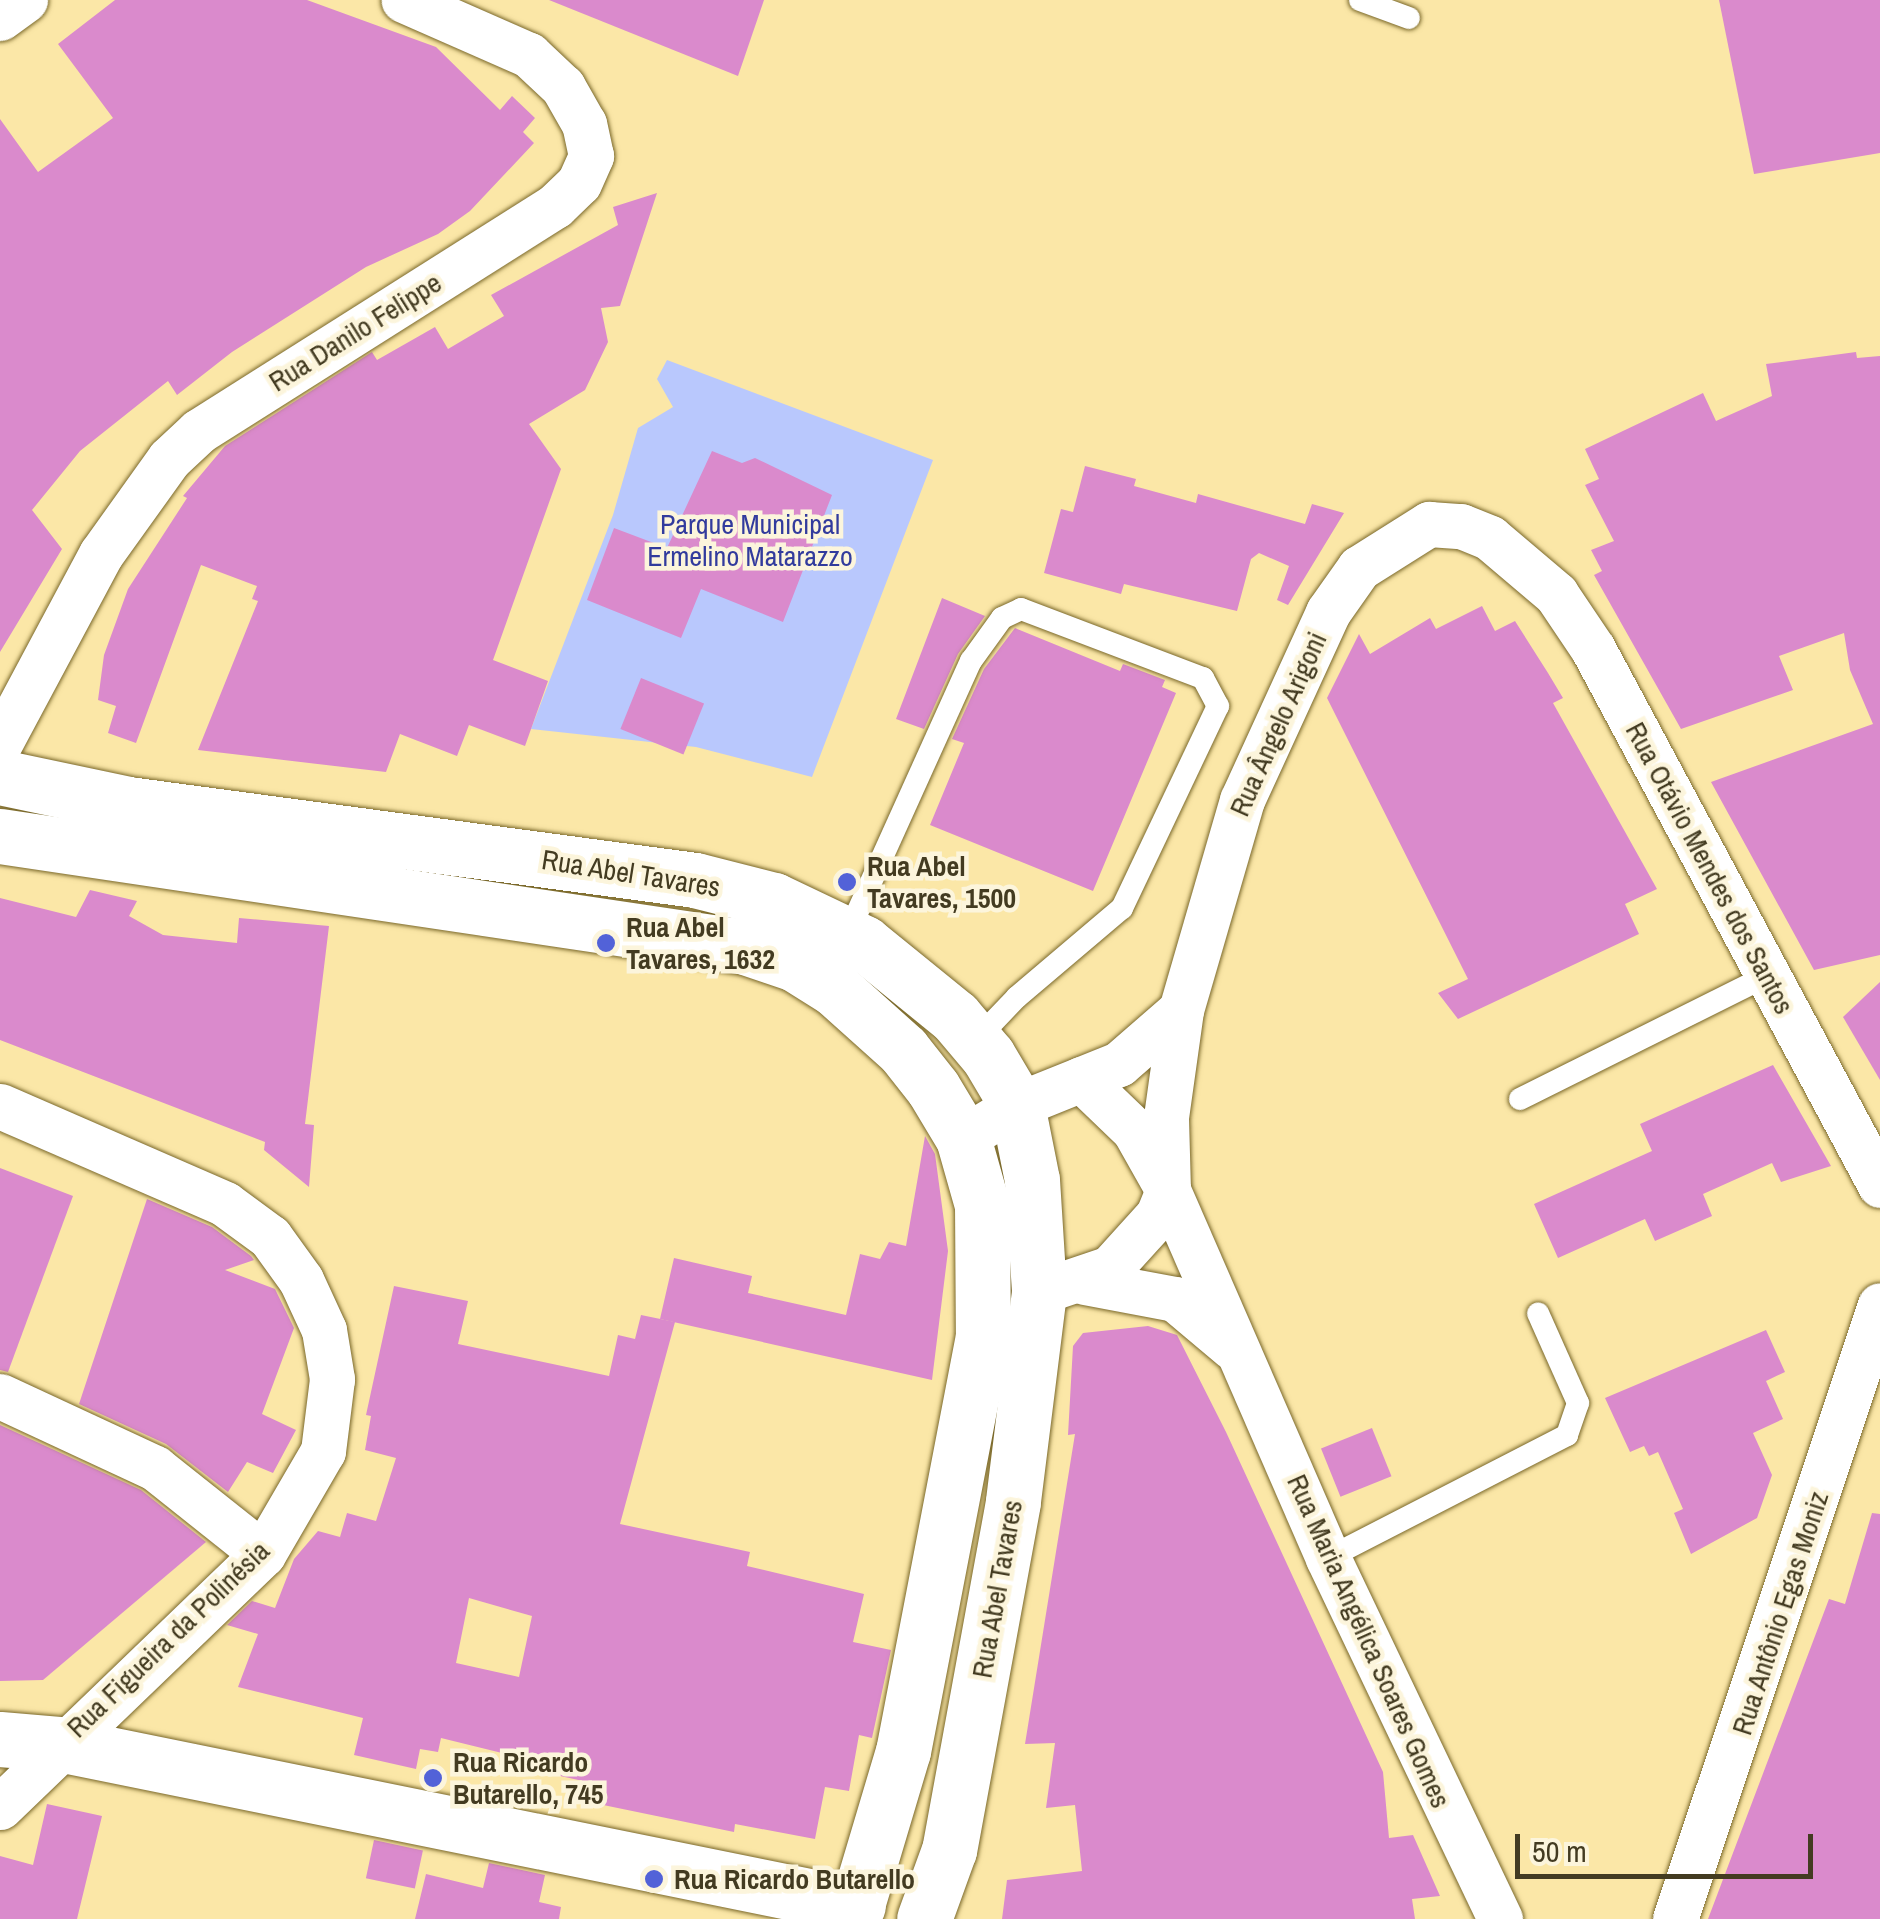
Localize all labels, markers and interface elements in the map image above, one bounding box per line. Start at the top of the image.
street label: Rua Danilo Felippe [263,266,447,398]
park label: Parque Municipal Ermelino Matarazzo [647,507,853,573]
street label: Rua Ângelo Arigoni [1222,626,1334,822]
street label: Rua Otávio Mendes dos Santos [1619,716,1801,1020]
street label: Rua Abel Tavares [539,842,723,904]
place label: Rua Abel Tavares, 1500 [867,849,1016,915]
marker: Rua Abel Tavares, 1500 [836,871,858,893]
place label: Rua Abel Tavares, 1632 [626,910,775,976]
marker: Rua Abel Tavares, 1632 [595,932,617,954]
street label: Rua Maria Angélica Soares Gomes [1280,1469,1458,1813]
street label: Rua Antônio Egas Moniz [1725,1486,1835,1740]
street label: Rua Abel Tavares [965,1497,1029,1681]
street label: Rua Figueira da Polinésia [60,1534,276,1744]
place label: Rua Ricardo Butarello, 745 [453,1745,604,1811]
marker: Rua Ricardo Butarello, 745 [422,1767,444,1789]
scale bar [1520,1814,1818,1876]
text: 50 m [1532,1831,1587,1871]
place label: Rua Ricardo Butarello [674,1862,915,1896]
marker: Rua Ricardo Butarello [643,1868,665,1890]

